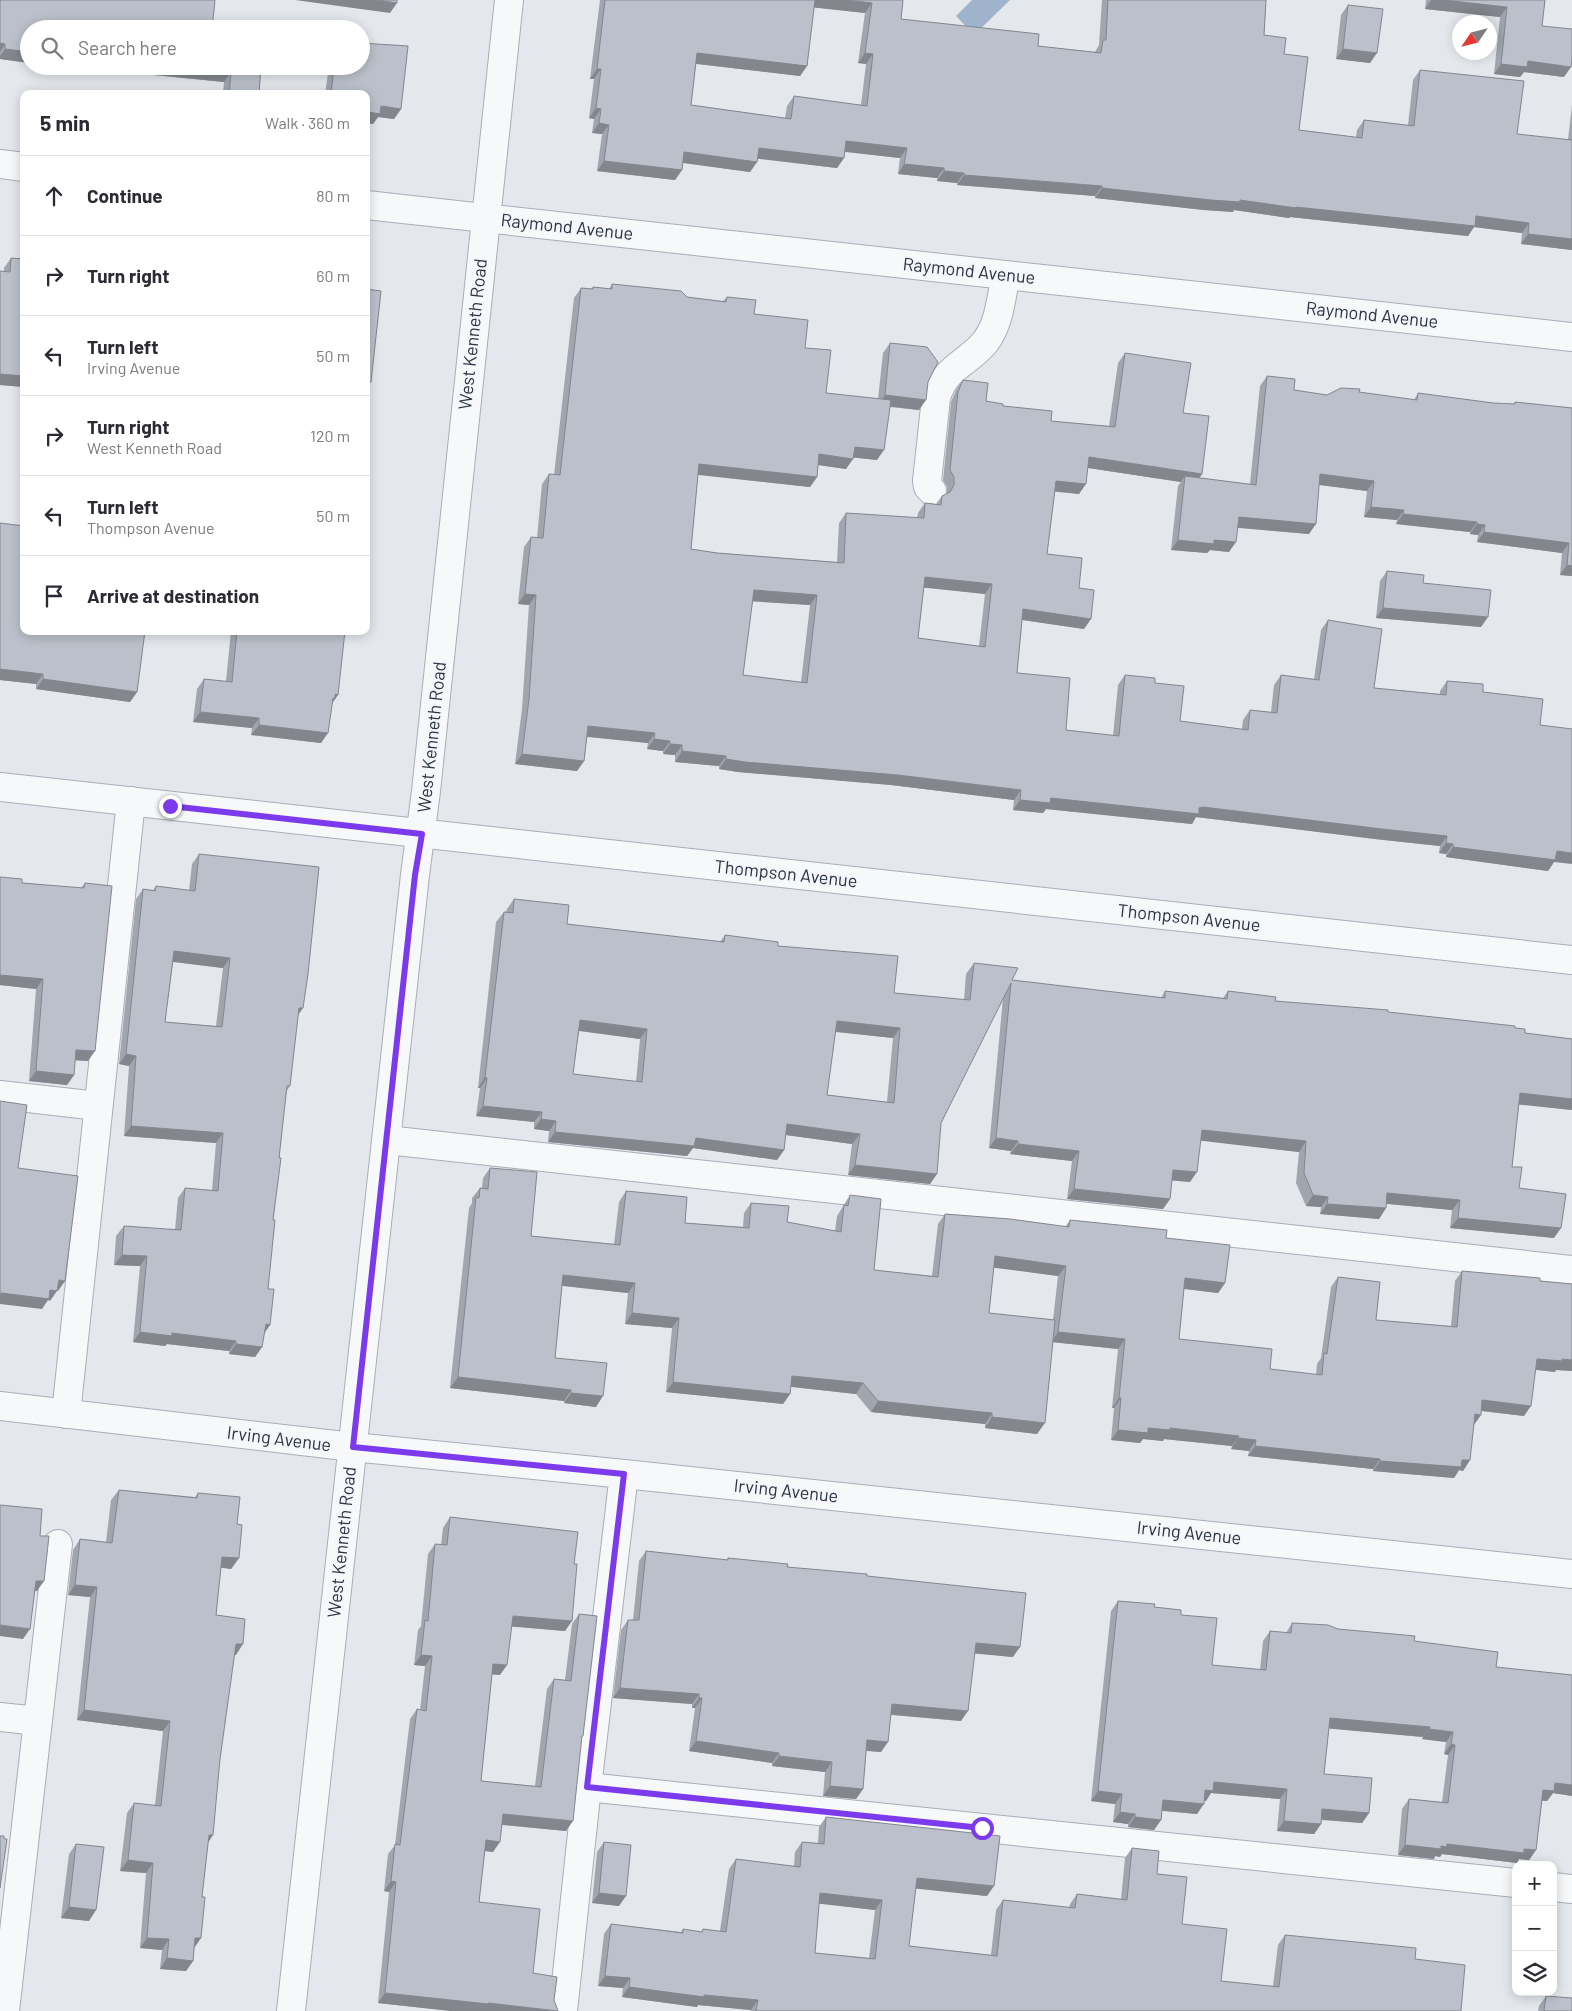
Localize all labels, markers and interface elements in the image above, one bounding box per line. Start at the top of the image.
north arrow [1452,15,1497,60]
search box [20,20,370,75]
icon: search [38,34,66,62]
text: Search here [78,36,177,59]
text: 5 min [40,110,90,135]
text: Walk · 360 m [265,113,350,132]
icon: ahead [40,182,68,210]
text: Continue [87,184,163,207]
text: 80 m [316,186,350,205]
street label: Raymond Avenue [500,208,634,244]
street label: Raymond Avenue [902,252,1036,288]
street label: West Kenneth Road [453,257,491,411]
icon: right [40,262,68,290]
text: Turn right [87,264,169,287]
text: 60 m [316,266,350,285]
street label: Raymond Avenue [1305,296,1439,332]
text: Turn left [87,335,158,358]
icon: left [40,342,68,370]
text: 50 m [316,346,350,365]
text: Irving Avenue [87,358,180,377]
text: Turn right [87,415,169,438]
icon: right [40,422,68,450]
text: 120 m [310,426,350,445]
text: West Kenneth Road [87,438,222,457]
text: Turn left [87,495,158,518]
icon: left [40,502,68,530]
text: 50 m [316,506,350,525]
text: Thompson Avenue [87,518,215,537]
icon: arrive [40,582,68,610]
text: Arrive at destination [87,584,259,607]
street label: West Kenneth Road [412,660,450,814]
route end [159,795,182,818]
street label: Thompson Avenue [714,855,859,891]
street label: Thompson Avenue [1117,899,1262,935]
street label: Irving Avenue [226,1421,333,1455]
street label: West Kenneth Road [322,1465,360,1619]
street label: Irving Avenue [733,1474,839,1506]
street label: Irving Avenue [1136,1516,1242,1548]
route start [971,1817,994,1840]
map controls [1512,1861,1557,1996]
button: + [1512,1861,1557,1906]
button: − [1512,1906,1557,1951]
button: layers [1512,1951,1557,1996]

